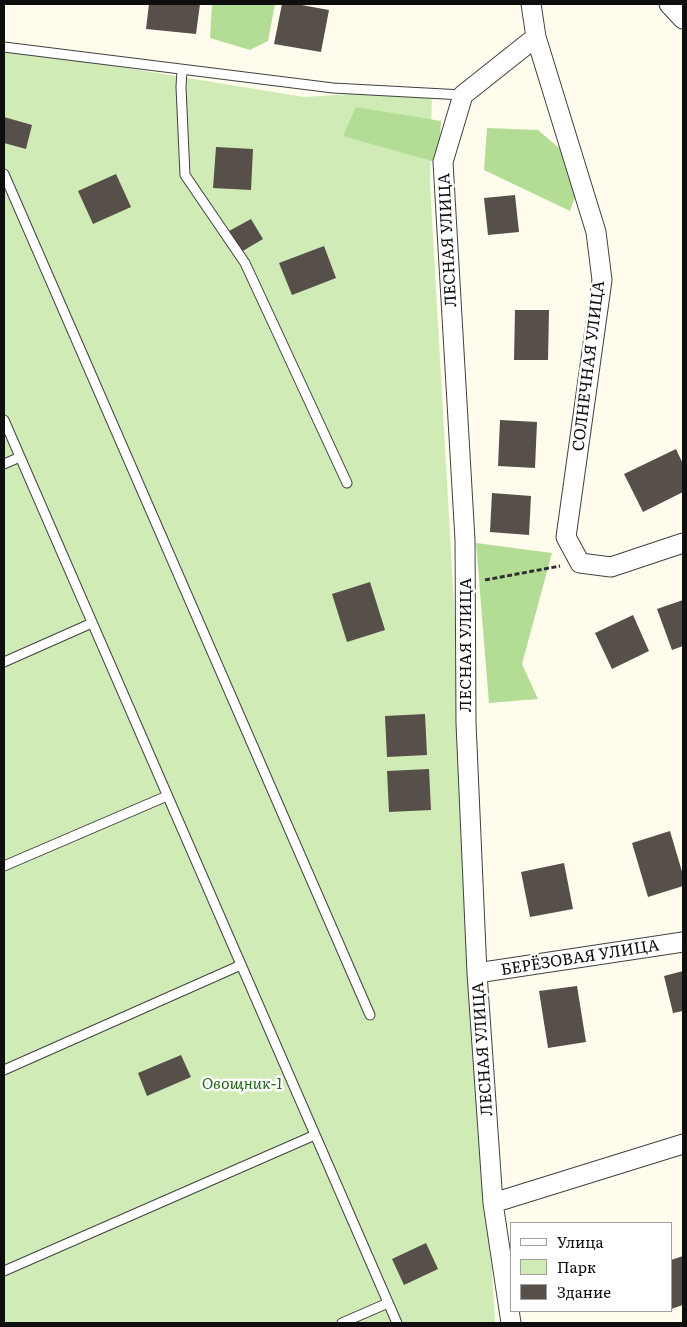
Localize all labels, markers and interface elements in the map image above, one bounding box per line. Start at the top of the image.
street label: ЛЕСНАЯ УЛИЦА [435,172,461,308]
street label: СОЛНЕЧНАЯ УЛИЦА [569,280,609,452]
street label: ЛЕСНАЯ УЛИЦА [456,578,476,712]
street label: БЕРЁЗОВАЯ УЛИЦА [499,936,661,980]
street label: ЛЕСНАЯ УЛИЦА [469,981,497,1117]
park label: Овощник-1 [202,1074,282,1094]
legend [510,1222,672,1312]
text: Улица [557,1230,604,1253]
text: Парк [557,1255,596,1278]
text: Здание [557,1280,611,1303]

